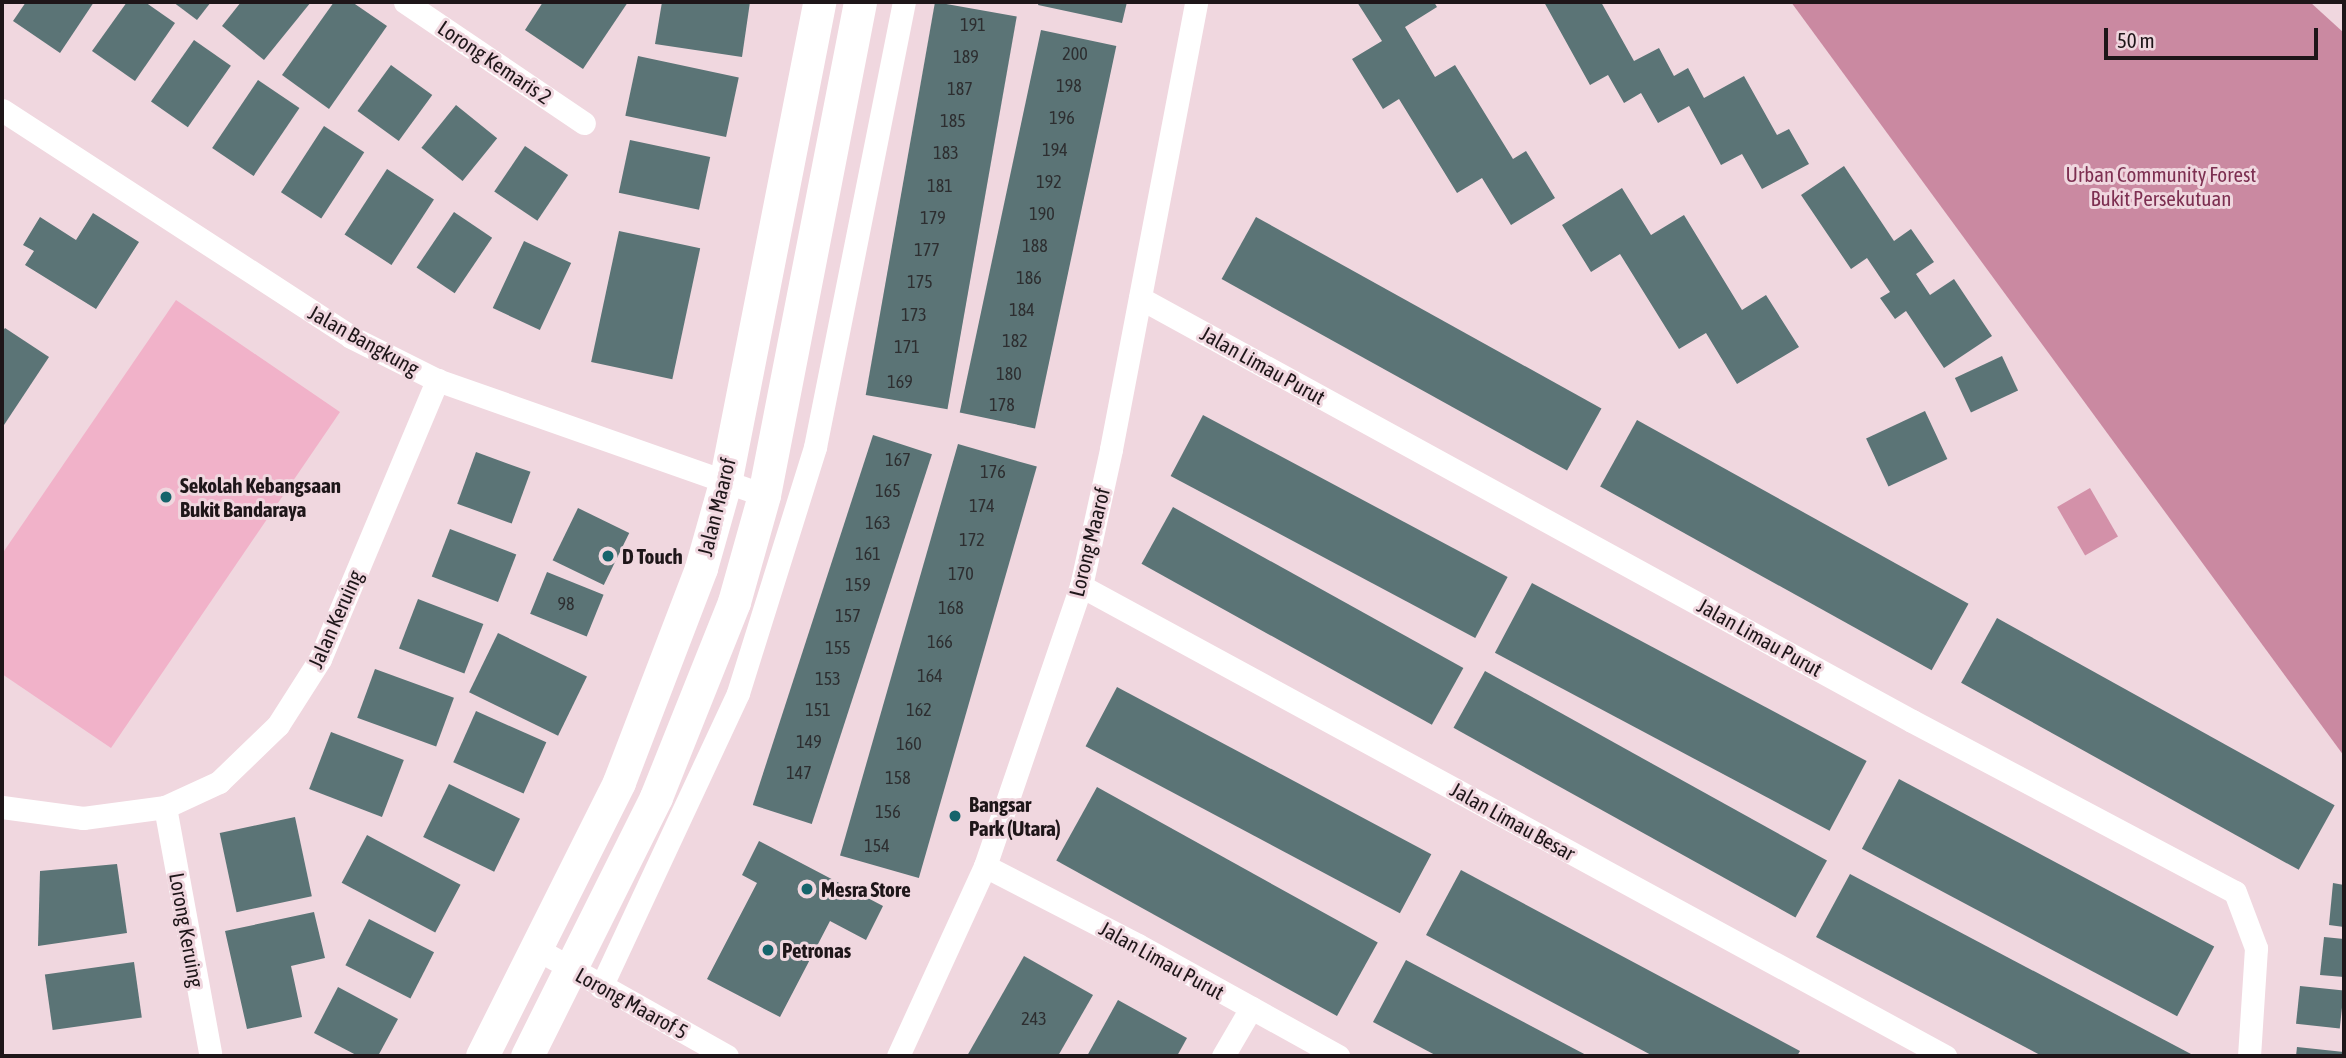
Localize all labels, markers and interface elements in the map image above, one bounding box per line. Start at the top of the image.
house number: 191 [960,14,986,36]
scale bar [2108,14,2322,58]
street label: Lorong Kemaris 2 [433,15,557,109]
text: 50 m [2117,28,2155,52]
house number: 200 [1062,43,1088,65]
house number: 189 [953,46,979,68]
house number: 198 [1056,75,1082,97]
house number: 187 [947,78,973,100]
house number: 196 [1049,107,1075,129]
house number: 185 [940,110,966,132]
house number: 194 [1042,139,1068,161]
house number: 183 [933,142,959,164]
park label: Urban Community Forest Bukit Persekutuan [2066,161,2256,211]
house number: 192 [1036,171,1062,193]
house number: 181 [927,175,953,197]
house number: 190 [1029,203,1055,225]
house number: 179 [920,207,946,229]
house number: 188 [1022,235,1048,257]
house number: 177 [914,239,940,261]
house number: 186 [1016,267,1042,289]
house number: 175 [907,271,933,293]
street label: Jalan Bangkung [304,299,424,381]
house number: 184 [1009,299,1035,321]
house number: 173 [901,304,927,326]
street label: Jalan Limau Purut [1196,320,1330,410]
house number: 182 [1002,330,1028,352]
house number: 171 [894,336,920,358]
house number: 180 [996,363,1022,385]
house number: 169 [887,371,913,393]
house number: 178 [989,394,1015,416]
house number: 167 [885,449,911,471]
street label: Jalan Maarof [692,455,740,559]
house number: 176 [980,461,1006,483]
place label: Sekolah Kebangsaan Bukit Bandaraya [180,472,341,522]
house number: 165 [875,480,901,502]
street label: Lorong Maarof [1063,485,1115,599]
marker: Sekolah Kebangsaan Bukit Bandaraya [158,489,174,505]
house number: 174 [969,495,995,517]
house number: 163 [865,512,891,534]
house number: 172 [959,529,985,551]
place label: D Touch [622,543,683,569]
house number: 161 [855,543,881,565]
marker: D Touch [600,548,616,564]
house number: 170 [948,563,974,585]
street label: Jalan Keruing [302,566,368,672]
house number: 159 [845,574,871,596]
street label: Jalan Limau Purut [1693,592,1827,682]
house number: 98 [558,593,574,615]
house number: 168 [938,597,964,619]
house number: 157 [835,605,861,627]
house number: 166 [927,631,953,653]
house number: 155 [825,637,851,659]
house number: 164 [917,665,943,687]
house number: 153 [815,668,841,690]
house number: 151 [805,699,831,721]
house number: 162 [906,699,932,721]
house number: 149 [796,731,822,753]
house number: 160 [896,733,922,755]
house number: 147 [786,762,812,784]
house number: 158 [885,767,911,789]
street label: Jalan Limau Besar [1446,776,1580,866]
place label: Bangsar Park (Utara) [969,791,1061,841]
house number: 156 [875,801,901,823]
marker: Bangsar Park (Utara) [947,808,963,824]
house number: 154 [864,835,890,857]
street label: Lorong Keruing [165,871,209,989]
place label: Mesra Store [821,876,911,902]
marker: Mesra Store [799,881,815,897]
street label: Jalan Limau Purut [1095,915,1229,1005]
place label: Petronas [782,937,851,963]
marker: Petronas [760,942,776,958]
street label: Lorong Maarof 5 [572,962,692,1044]
house number: 243 [1021,1008,1047,1030]

